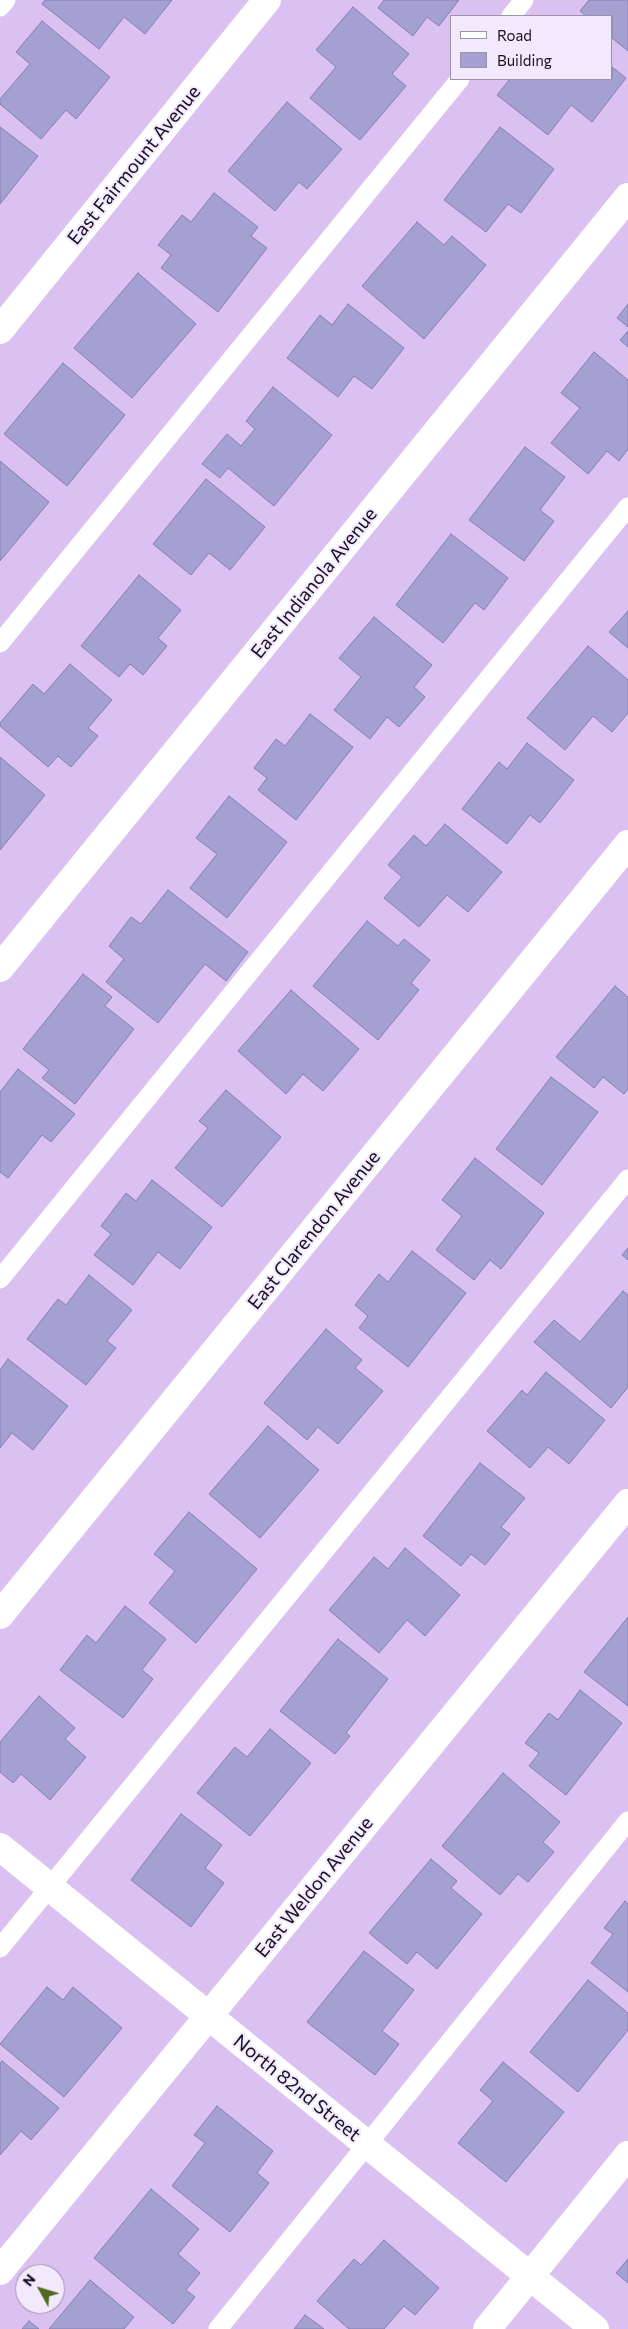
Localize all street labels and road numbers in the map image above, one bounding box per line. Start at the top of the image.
street label: East Fairmount Avenue [63,81,205,249]
street label: East Indianola Avenue [246,503,382,663]
street label: East Clarendon Avenue [243,1146,385,1314]
street label: East Weldon Avenue [250,1812,378,1962]
street label: North 82nd Street [229,2030,365,2146]

